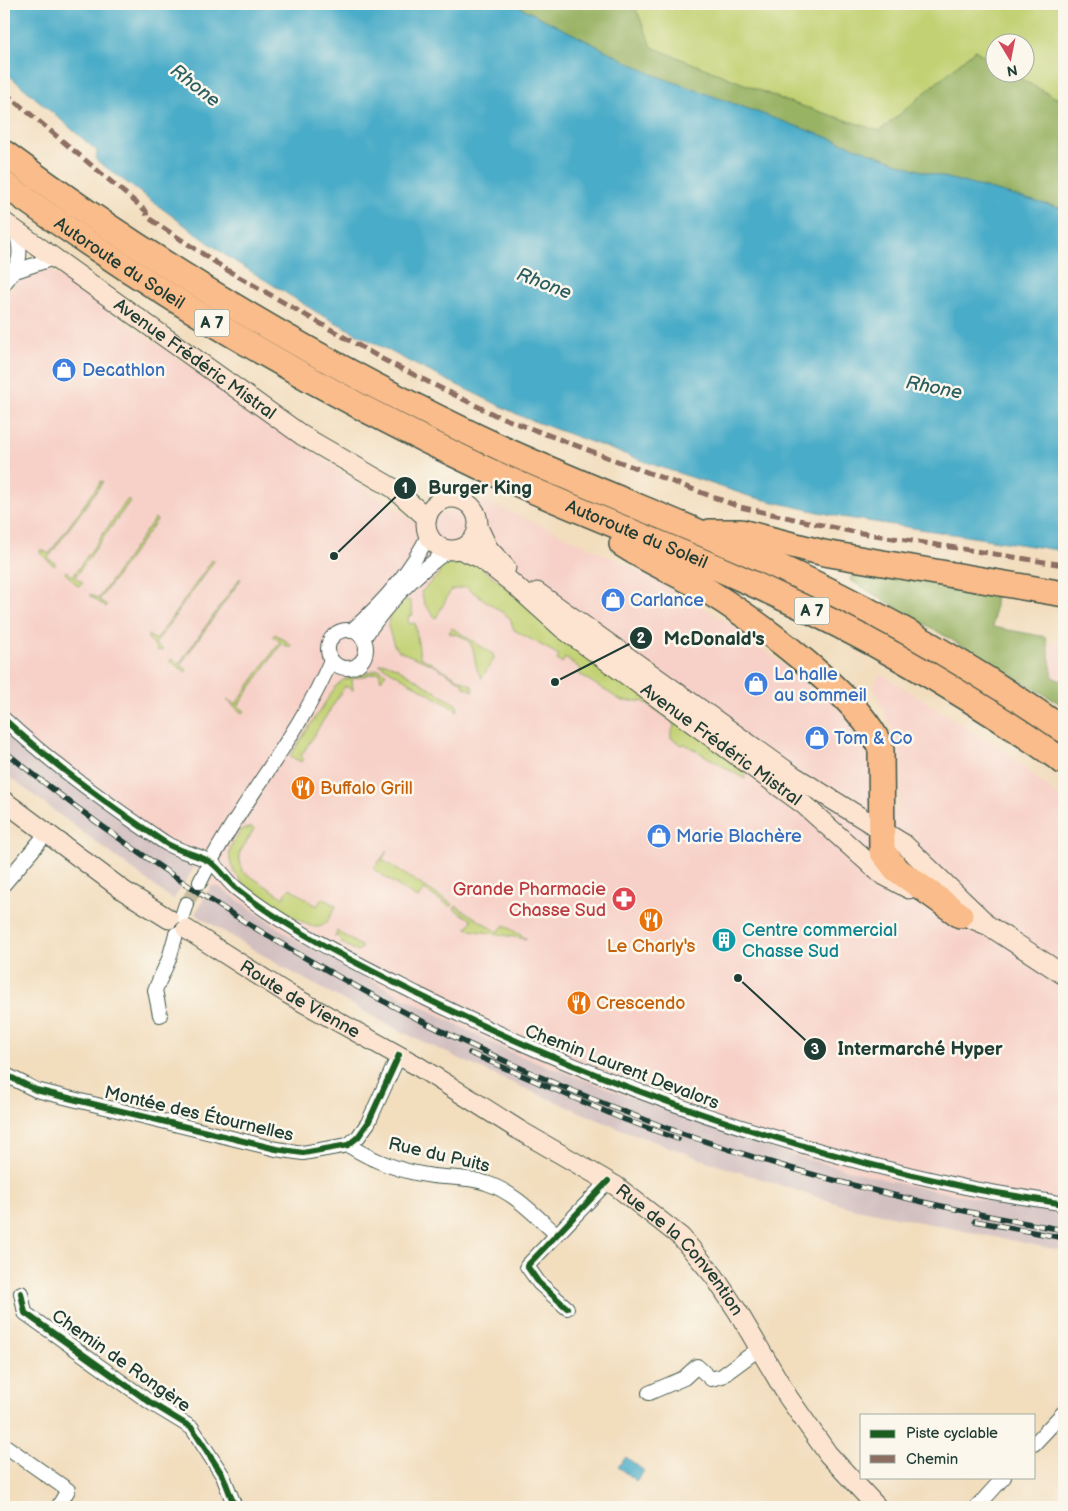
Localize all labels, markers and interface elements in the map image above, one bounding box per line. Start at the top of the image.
north arrow [986,32,1036,82]
water label: Rhone [166,59,224,113]
text: N [1006,61,1019,80]
street label: Autoroute du Soleil [50,212,189,313]
water label: Rhone [513,263,575,305]
street label: Avenue Frédéric Mistral [110,294,280,424]
road number: A 7 [194,309,230,336]
shop icon: Decathlon [51,357,77,383]
place label: Decathlon [82,360,165,381]
water label: Rhone [904,371,964,405]
callout: Burger King [393,471,542,505]
text: Burger King [428,477,532,500]
text: 1 [402,479,408,498]
street label: Autoroute du Soleil [563,495,711,573]
shop icon: Carlance [600,587,626,613]
place label: Carlance [630,590,704,611]
road number: A 7 [794,598,830,624]
callout: McDonald's [629,621,775,655]
text: McDonald's [663,628,765,651]
text: 2 [637,629,646,648]
place label: La halle au sommeil [774,664,867,706]
shop icon: La halle au sommeil [743,671,769,697]
street label: Avenue Frédéric Mistral [637,679,806,810]
shop icon: Tom & Co [804,725,830,751]
place label: Tom & Co [834,728,913,749]
restaurant icon: Buffalo Grill [290,775,316,801]
place label: Buffalo Grill [320,778,413,799]
shop icon: Marie Blachère [646,823,672,849]
place label: Marie Blachère [676,826,802,847]
place label: Grande Pharmacie Chasse Sud [453,879,606,921]
pharmacy icon: Grande Pharmacie Chasse Sud [611,886,637,912]
restaurant icon: Le Charly's [638,907,664,933]
place label: Centre commercial Chasse Sud [742,920,897,962]
building icon: Centre commercial Chasse Sud [711,927,737,953]
place label: Le Charly's [607,936,695,957]
street label: Route de Vienne [236,956,364,1043]
restaurant icon: Crescendo [566,990,592,1016]
place label: Crescendo [596,993,685,1014]
street label: Chemin Laurent Devalors [522,1020,722,1114]
callout: Intermarché Hyper [803,1032,1013,1066]
text: Intermarché Hyper [837,1038,1003,1061]
text: 3 [811,1040,820,1059]
street label: Montée des Étournelles [102,1080,296,1146]
street label: Rue du Puits [386,1133,492,1177]
street label: Rue de la Convention [612,1180,748,1319]
street label: Chemin de Rongère [48,1305,195,1417]
legend [860,1414,1036,1478]
text: Piste cyclable [906,1424,998,1443]
text: Chemin [906,1450,958,1469]

